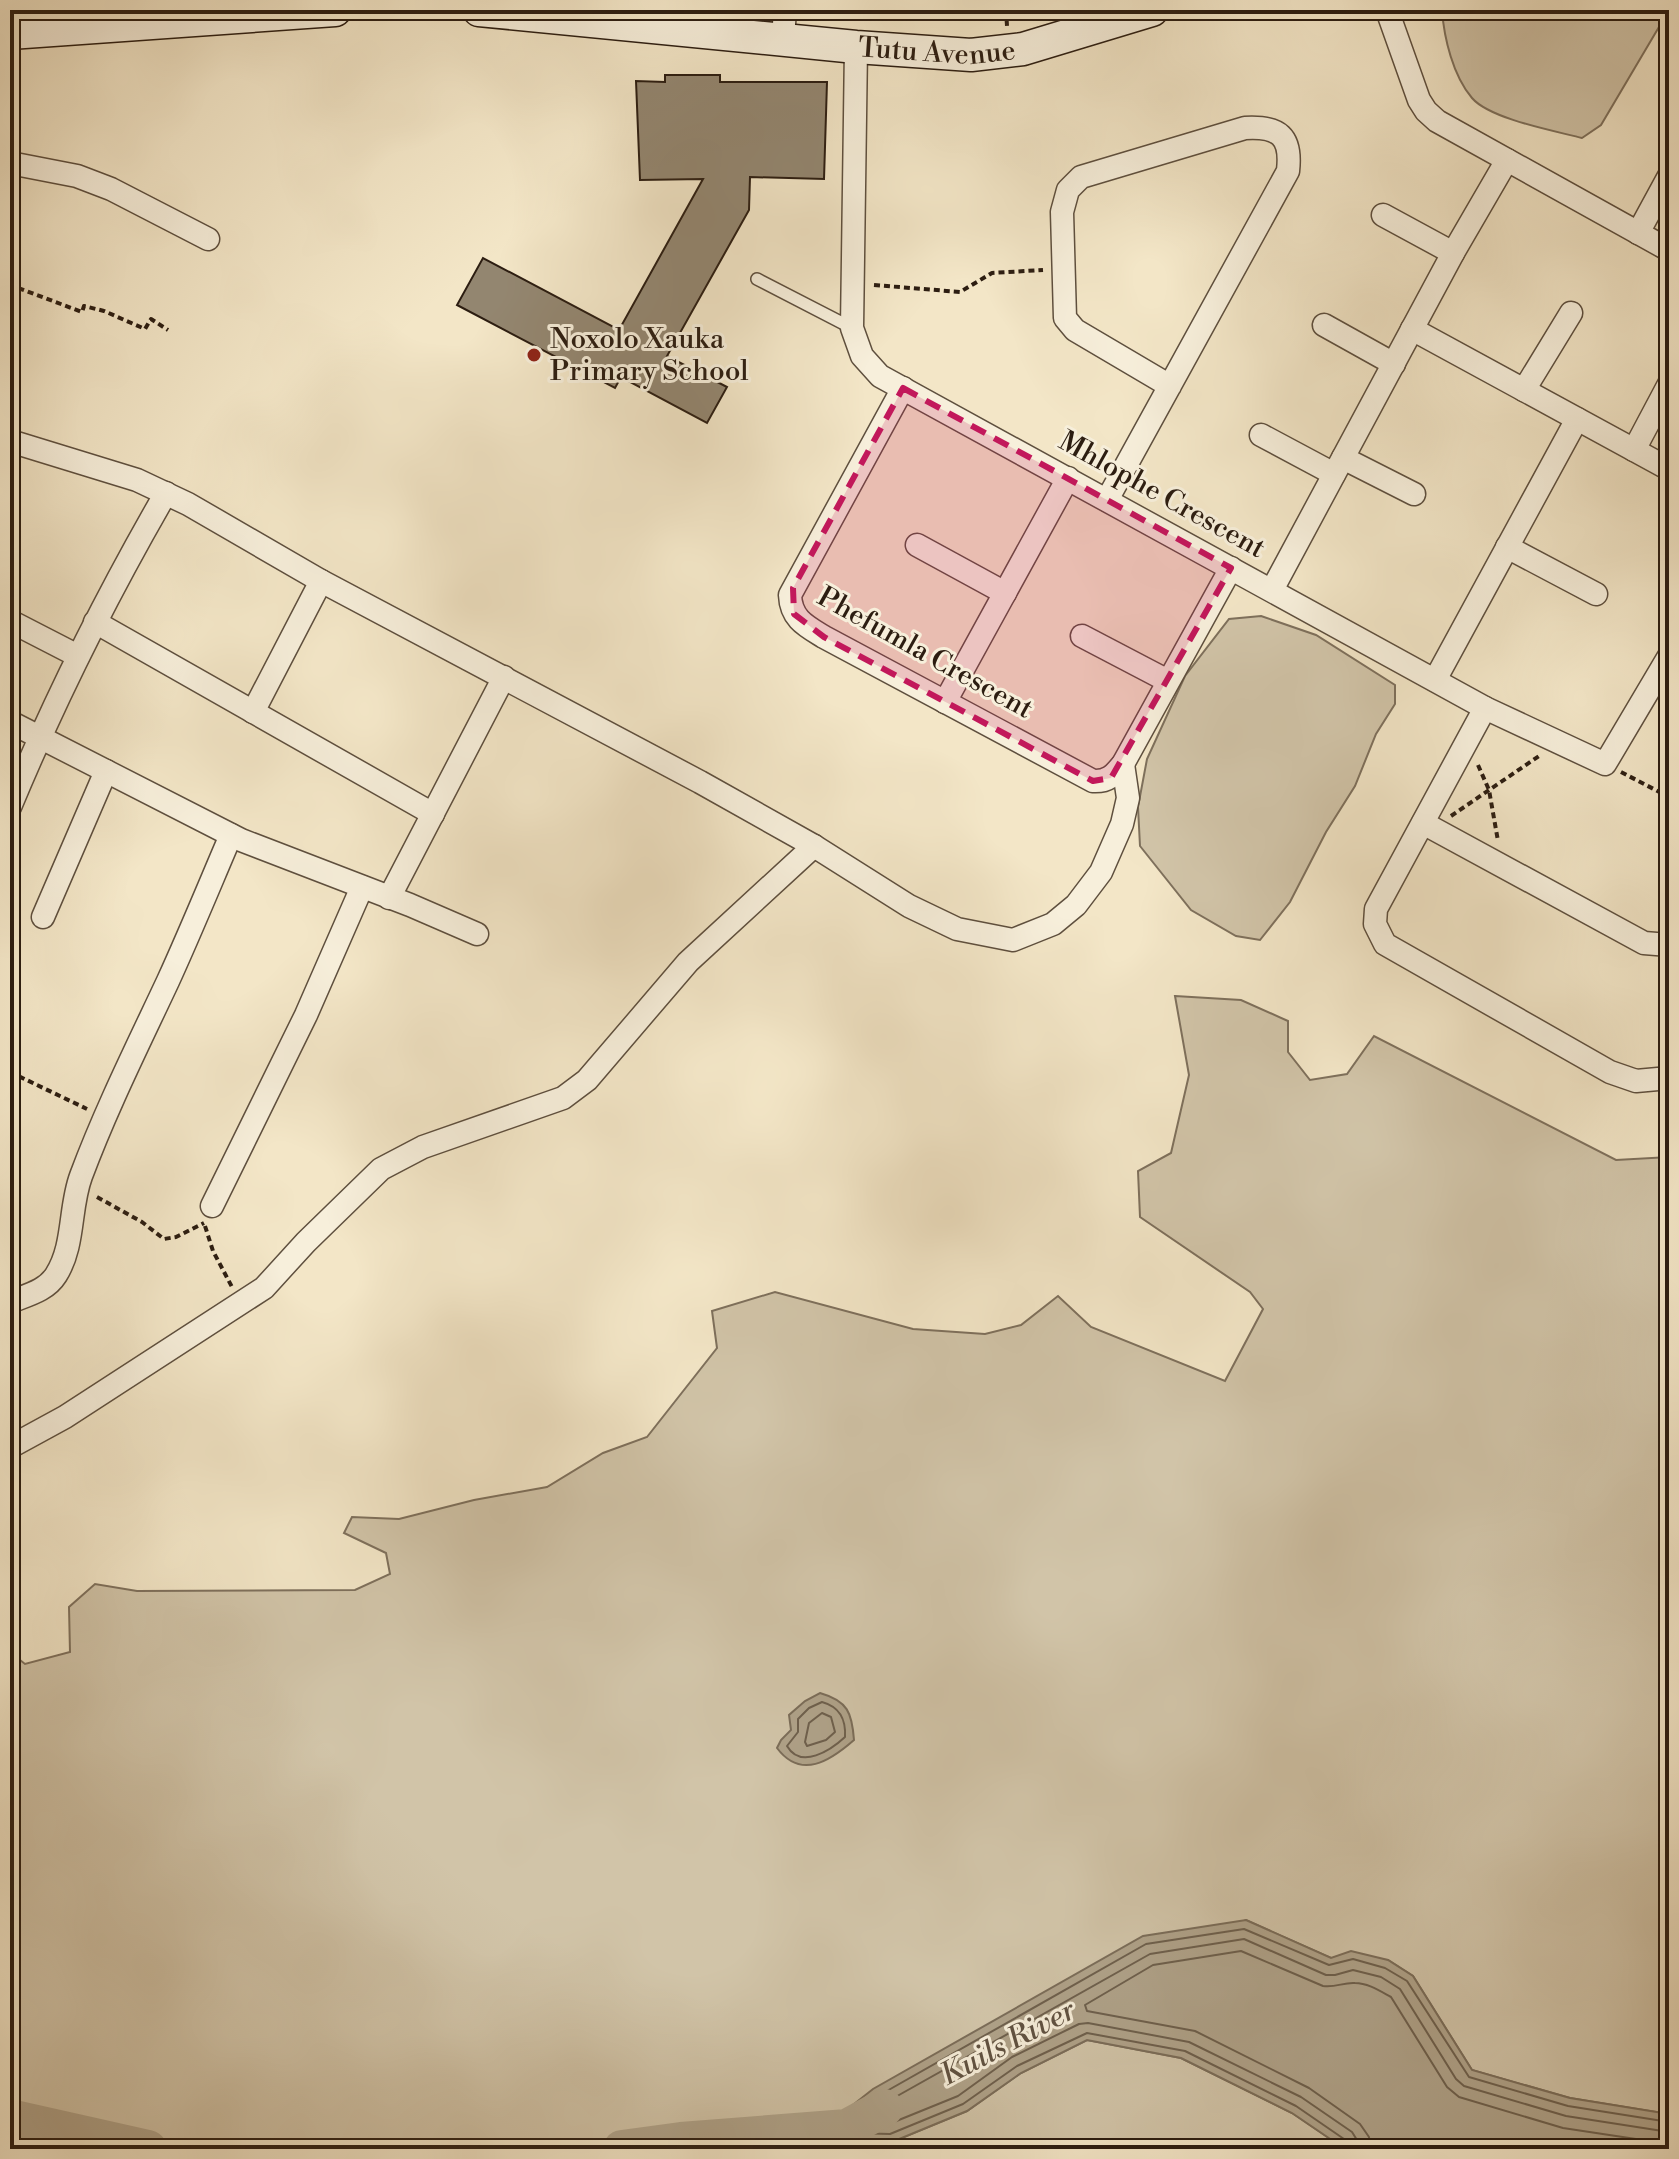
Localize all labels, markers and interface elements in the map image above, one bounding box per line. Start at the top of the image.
street label: Tutu Avenue [857,30,1017,73]
place label: Noxolo Xauka Primary School [550,322,749,389]
marker: Noxolo Xauka Primary School [525,346,543,364]
street label: Mhlophe Crescent [1053,424,1271,566]
street label: Phefumla Crescent [811,579,1039,727]
water label: Kuils River [934,1991,1083,2095]

